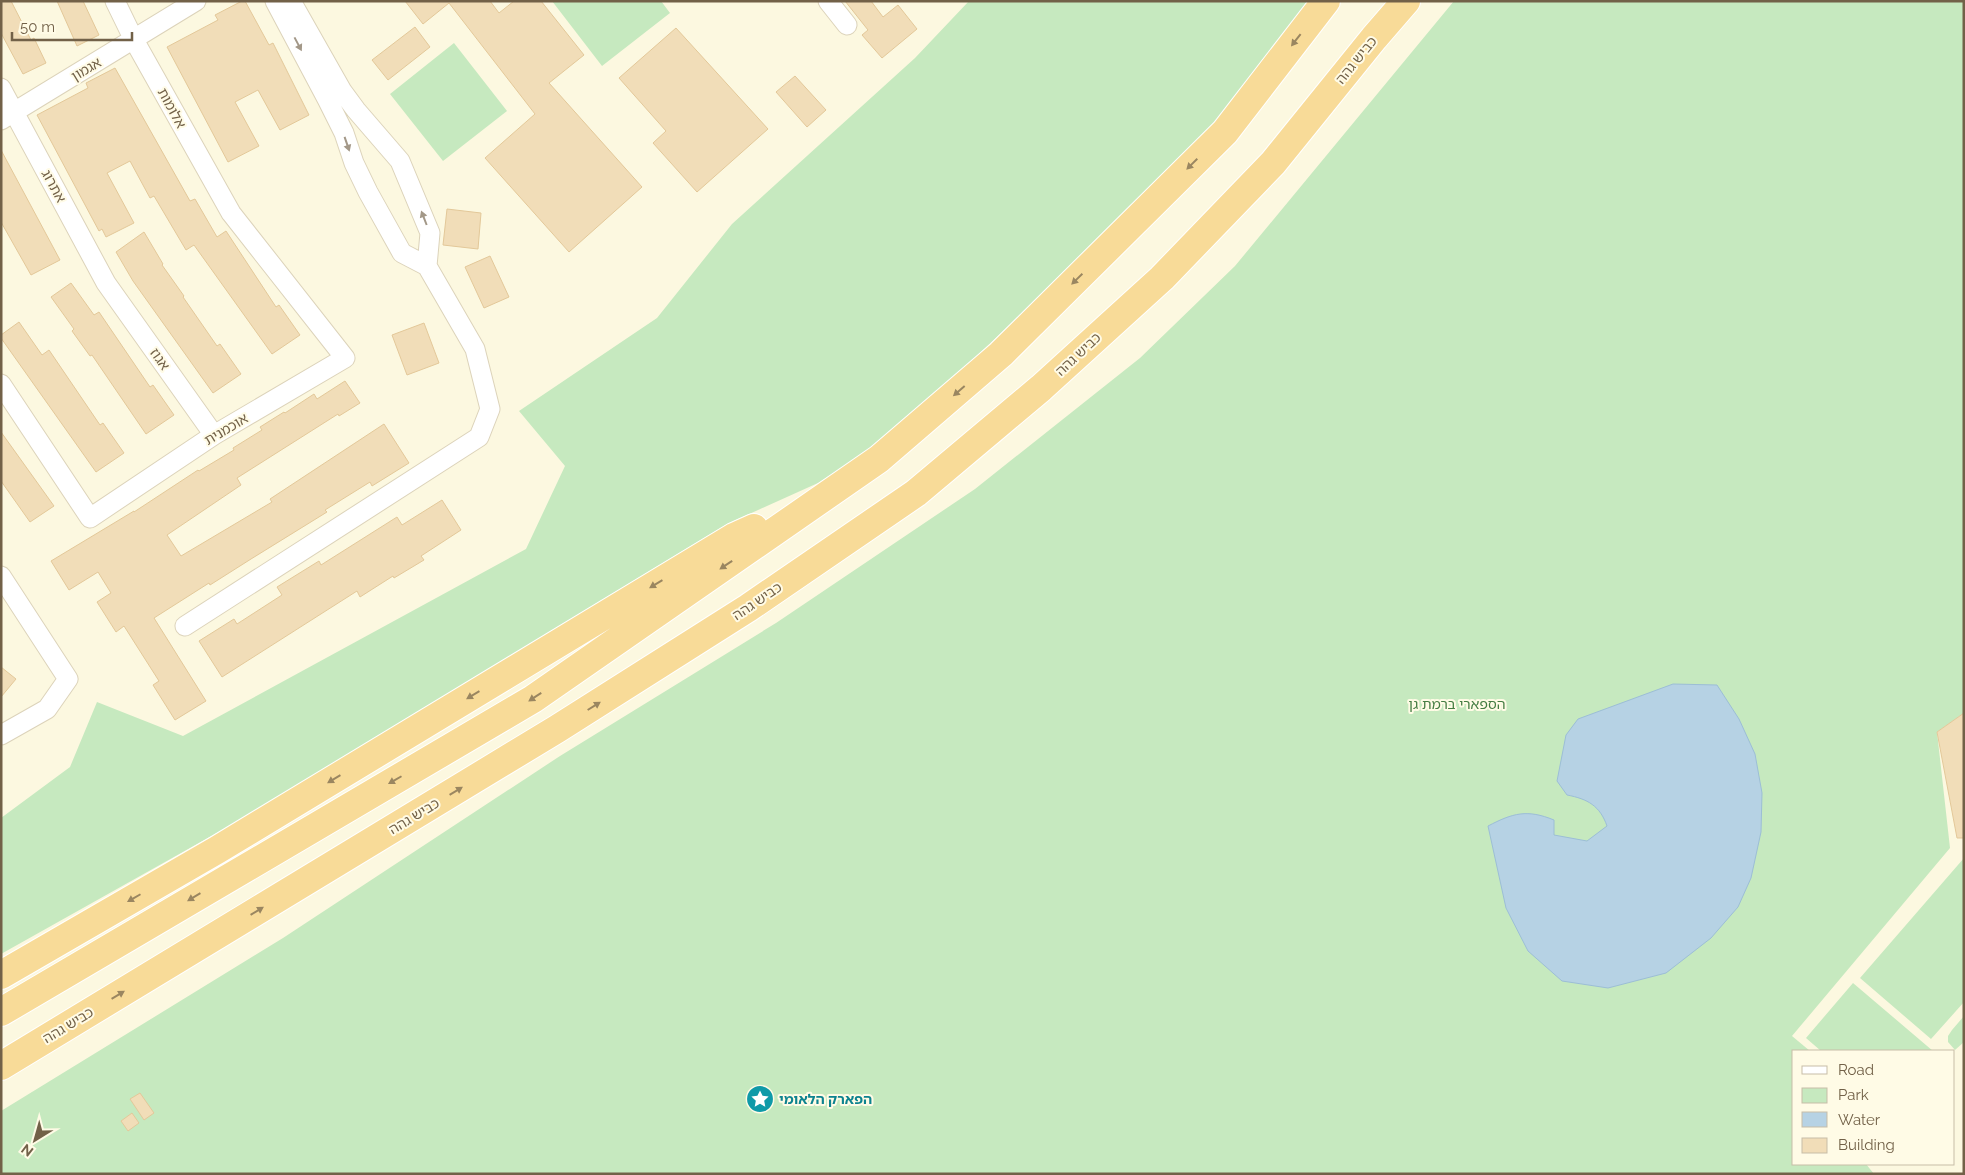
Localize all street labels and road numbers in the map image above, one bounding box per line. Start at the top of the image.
street label: כביש גהה [1332,33,1380,87]
street label: אגמון [68,54,104,84]
street label: אלומות [155,85,190,131]
street label: אתרוג [38,167,70,205]
street label: כביש גהה [1052,329,1104,379]
street label: אגוז [147,345,173,373]
street label: אוכמנית [201,410,251,448]
street label: כביש גהה [729,579,785,623]
street label: כביש גהה [386,795,442,837]
street label: כביש גהה [40,1004,96,1046]

